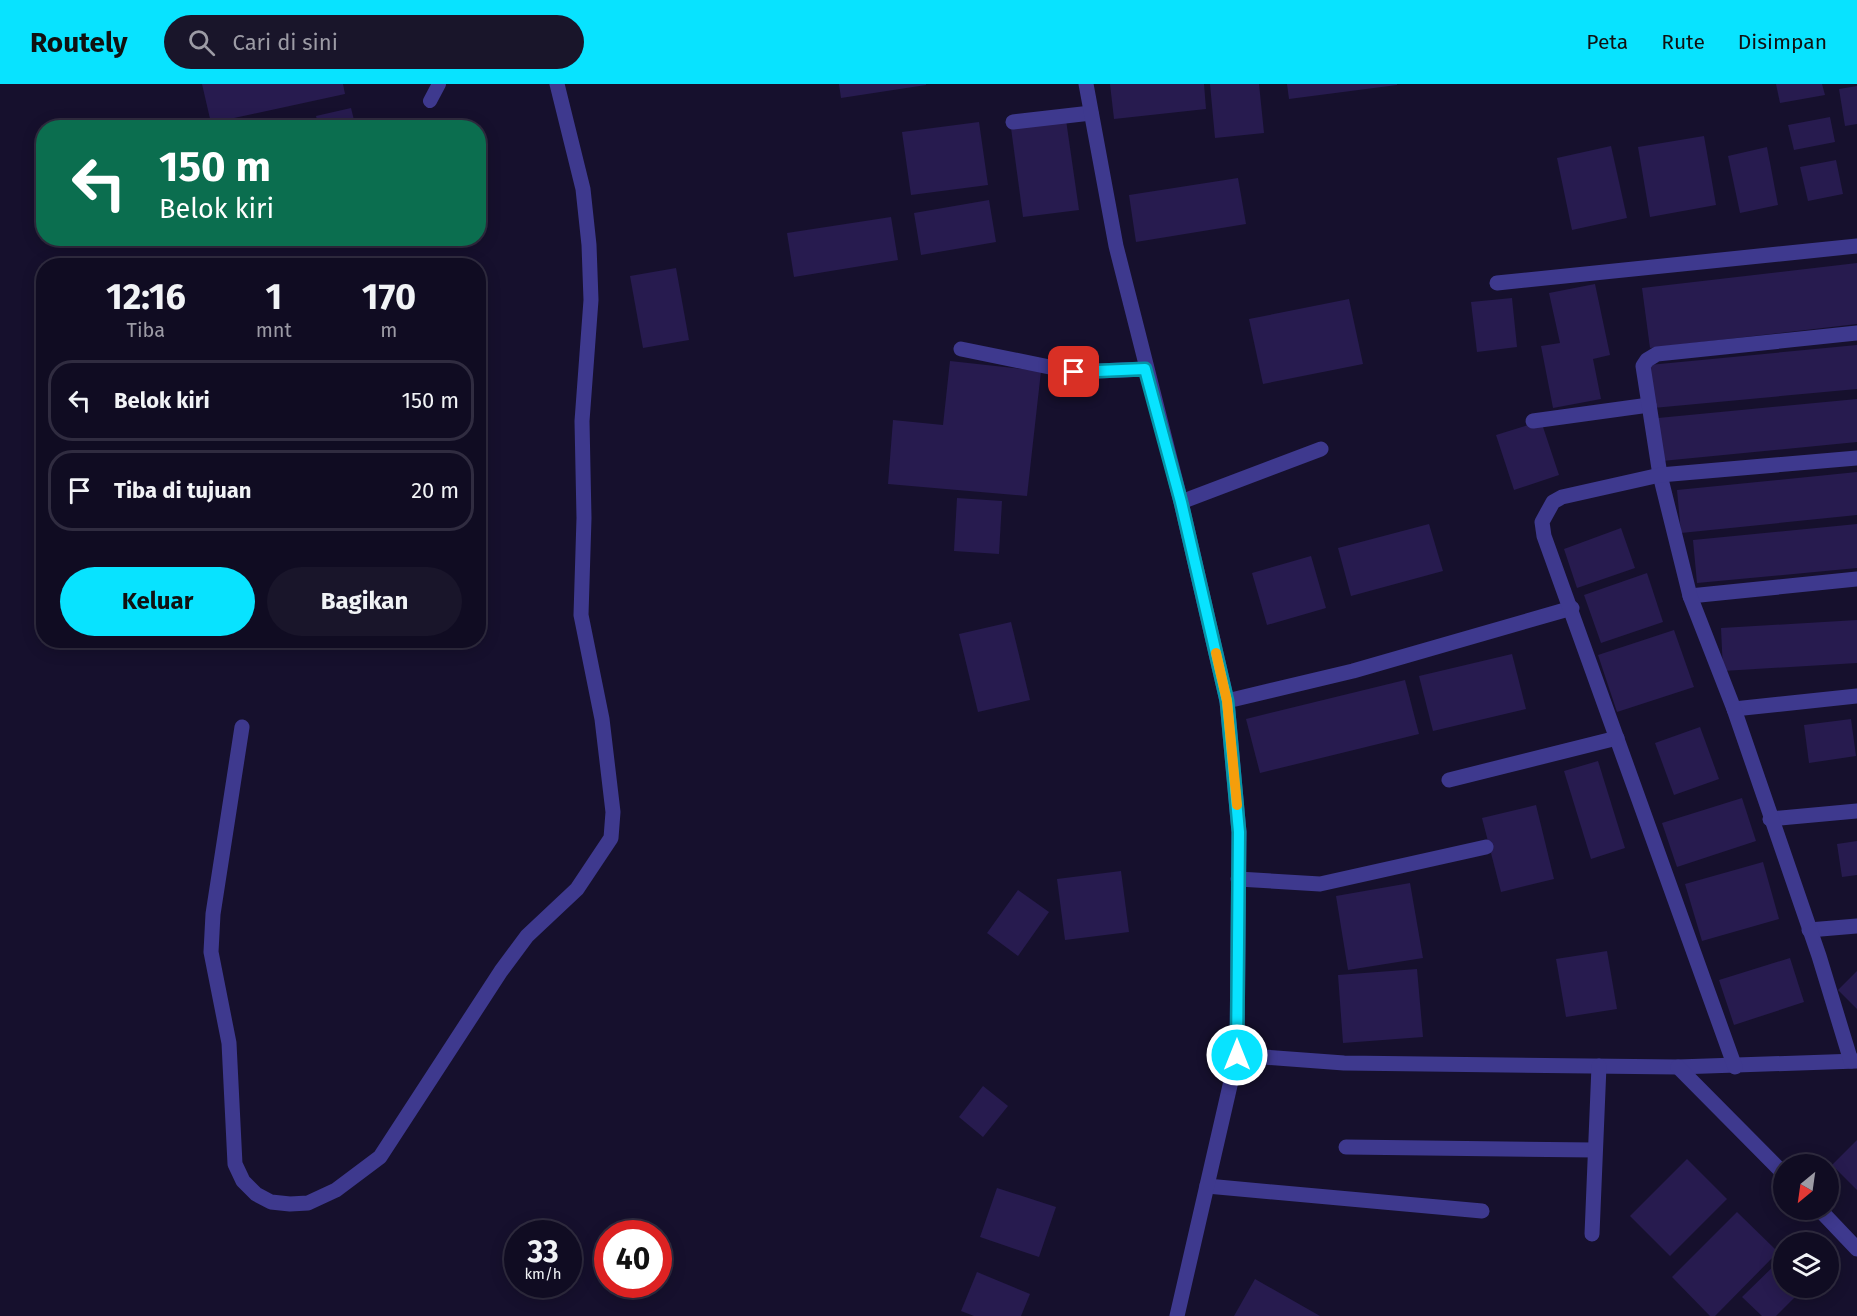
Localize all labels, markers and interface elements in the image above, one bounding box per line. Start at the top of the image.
search box [164,15,584,69]
text: Routely [30,26,128,59]
icon: search [185,26,218,59]
text: Cari di sini [233,29,338,56]
text: Peta [1586,29,1628,55]
text: Rute [1661,29,1705,55]
text: Disimpan [1738,29,1827,55]
text: 150 m [159,142,271,192]
icon: left [60,144,138,222]
text: Belok kiri [159,193,274,225]
text: 12:16 [106,275,186,319]
text: 1 [265,275,282,319]
text: 170 [362,275,416,319]
text: Tiba [127,318,165,342]
text: mnt [256,318,292,342]
text: m [380,318,397,342]
pin [1048,346,1099,397]
icon: arrive [1057,355,1090,388]
icon: left [63,384,96,417]
text: Belok kiri [114,387,210,414]
text: 150 m [401,387,459,414]
icon: arrive [63,474,96,507]
text: Tiba di tujuan [114,477,251,504]
text: 20 m [411,477,459,504]
button: Keluar [60,567,255,636]
button: Bagikan [267,567,462,636]
position arrow [1205,1023,1269,1087]
north arrow [1773,1154,1839,1220]
map controls [1773,1154,1839,1298]
speed limit sign: 40 [594,1220,672,1298]
button: layers [1773,1232,1839,1298]
text: 33 [527,1234,559,1270]
text: km/h [524,1265,562,1283]

